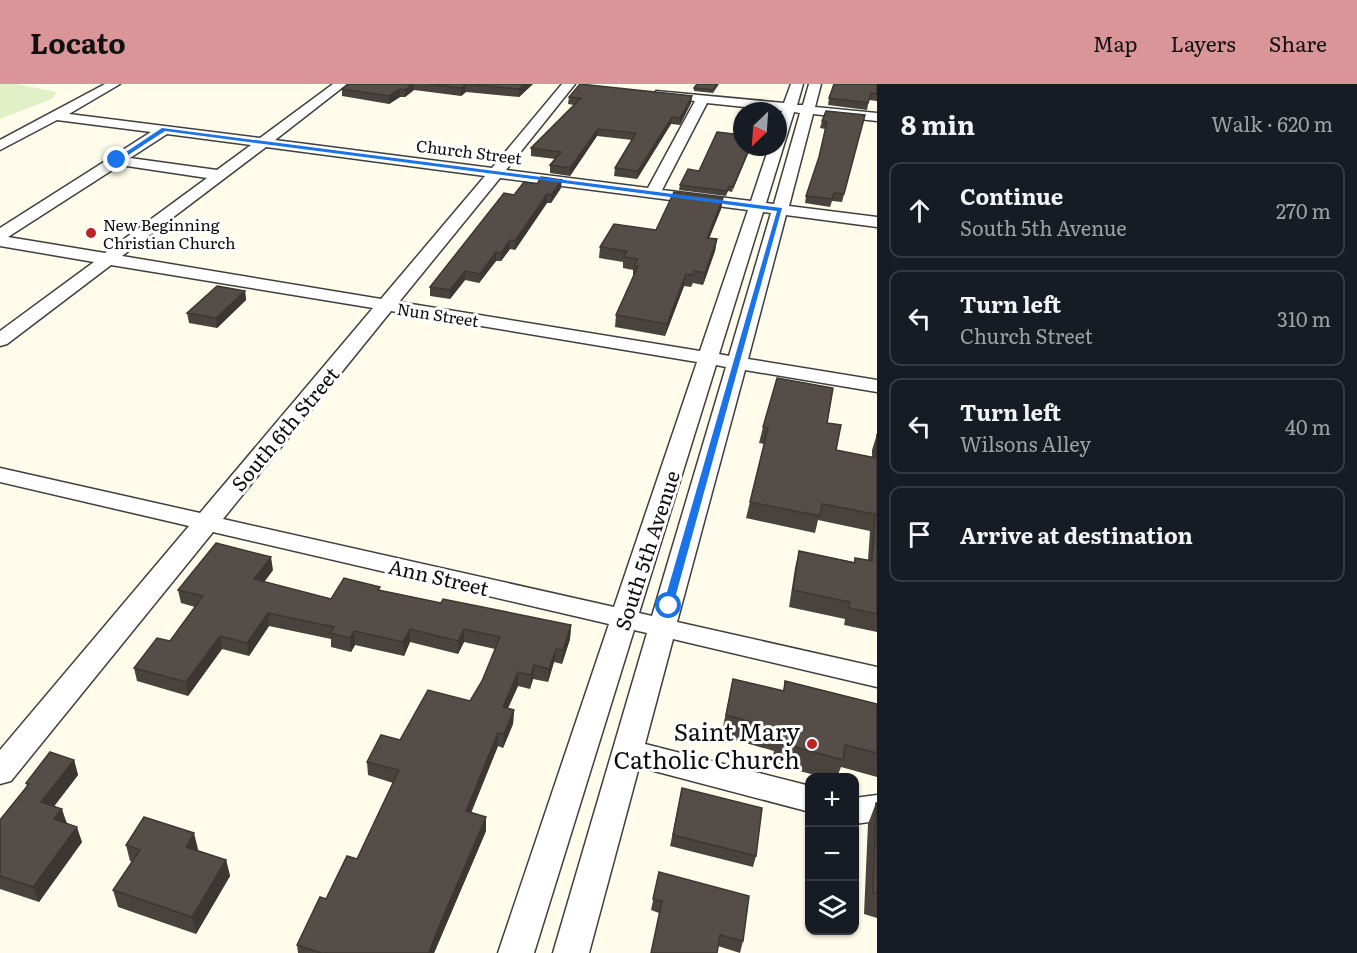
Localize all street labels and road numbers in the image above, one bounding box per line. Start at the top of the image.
street label: Church Street [415,133,524,169]
street label: Nun Street [395,296,481,332]
street label: South 6th Street [223,359,345,497]
street label: South 5th Avenue [606,466,686,634]
street label: Ann Street [386,550,492,602]

